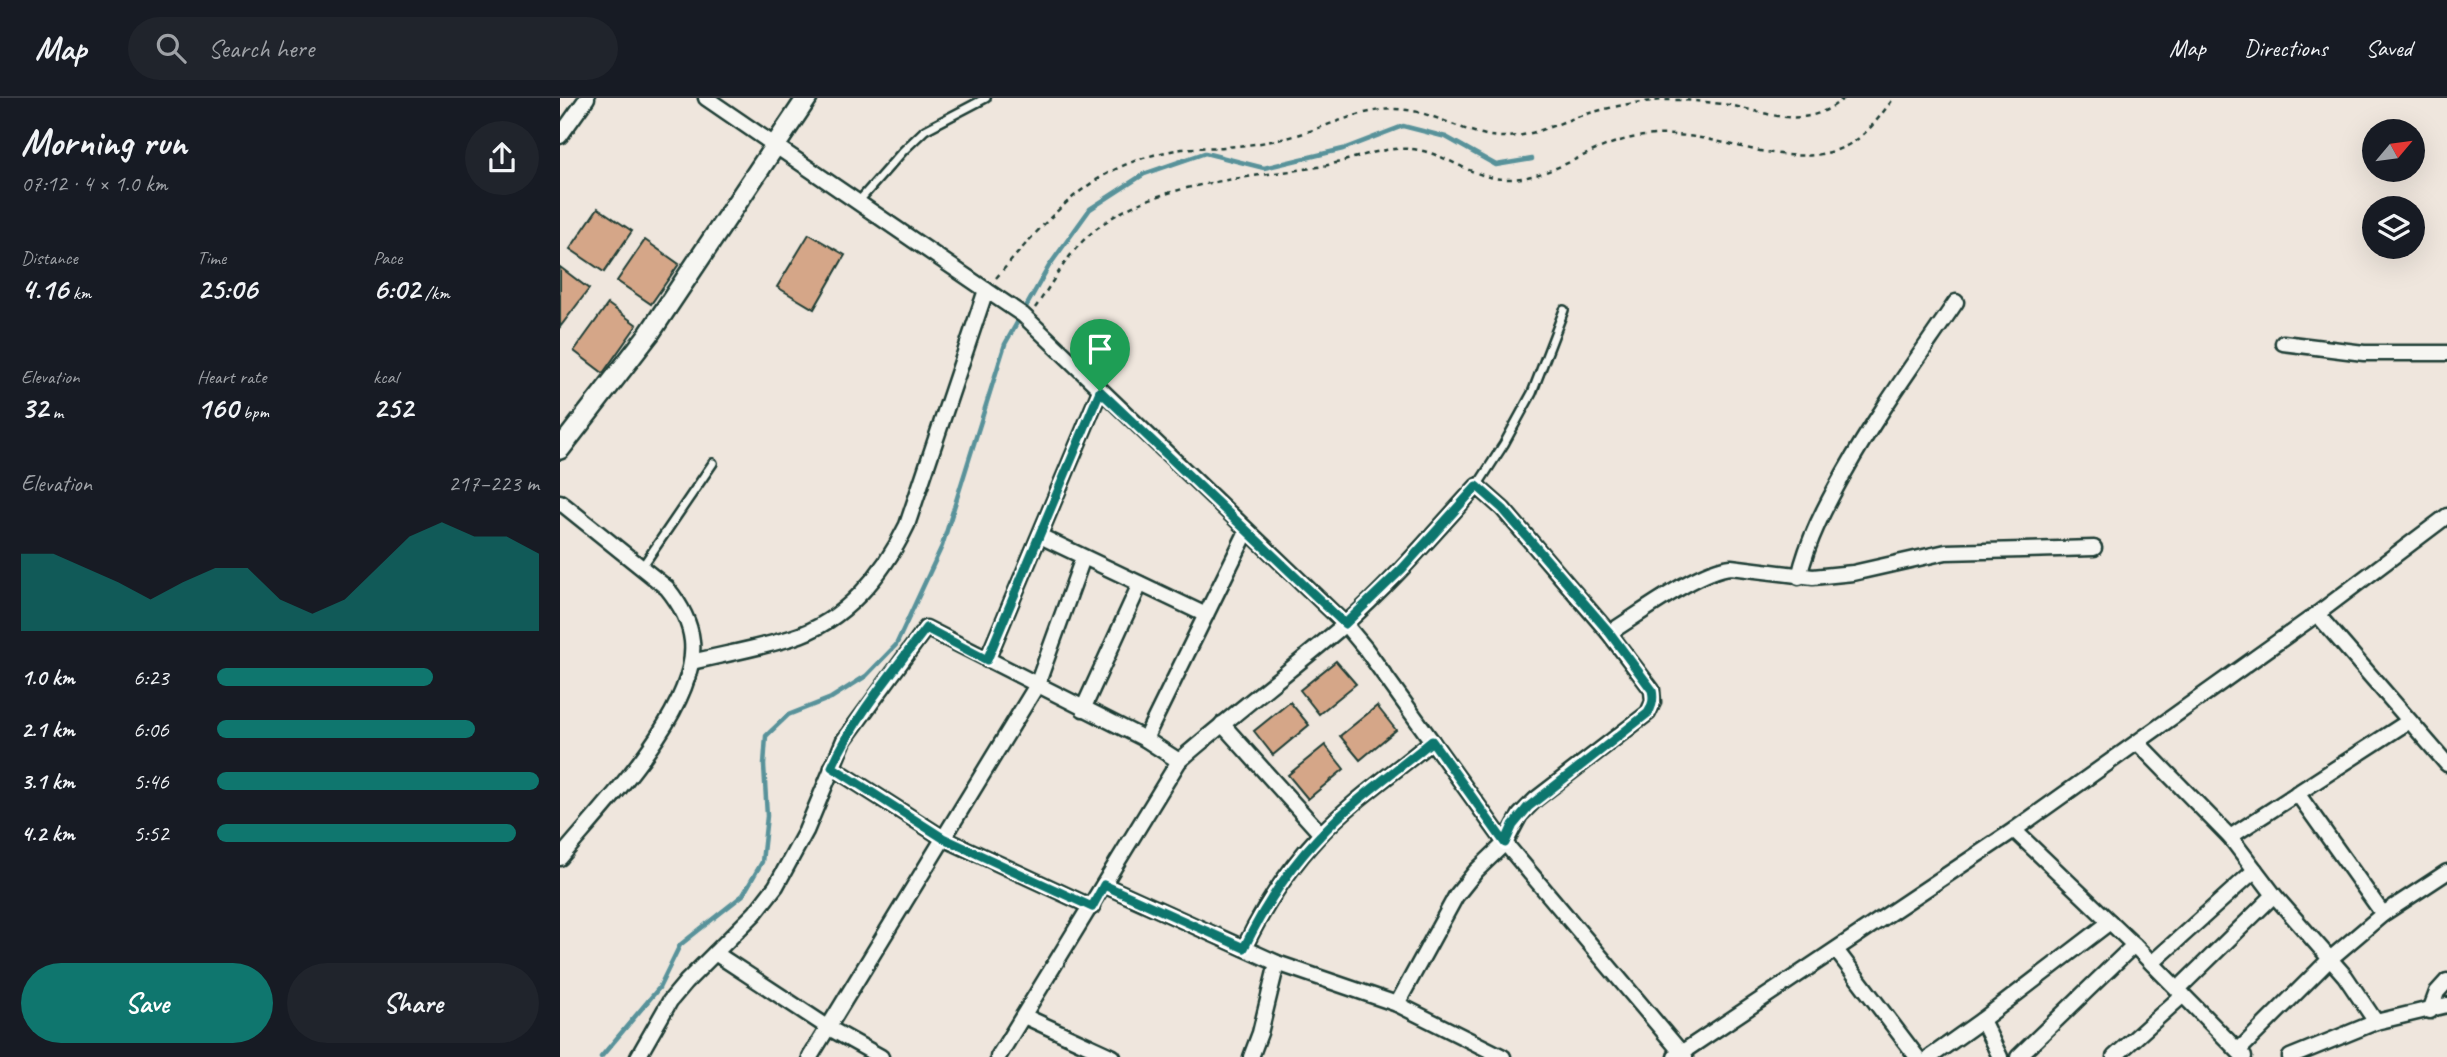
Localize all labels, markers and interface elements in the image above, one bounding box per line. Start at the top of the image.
search box [128,17,618,80]
text: Map [35,27,86,69]
icon: search [152,29,190,67]
text: Search here [208,32,314,65]
text: Map [2169,33,2206,63]
text: Directions [2244,33,2327,63]
text: Saved [2365,33,2412,63]
text: Morning run [21,119,187,166]
north arrow [2362,119,2426,182]
map controls [2362,119,2425,259]
button: share [465,121,539,195]
text: 07:12 · 4 × 1.0 km [21,169,167,198]
button: layers [2362,196,2425,259]
text: Distance [21,246,78,270]
text: Time [197,246,226,270]
text: Pace [373,246,402,270]
text: 4.16 [21,270,68,308]
text: 25:06 [197,270,257,308]
text: 6:02 [373,270,420,308]
text: km [68,281,91,305]
text: /km [420,281,450,305]
pin [1070,319,1130,391]
icon: arrive [1081,330,1119,368]
text: Elevation [21,365,79,389]
text: Heart rate [197,365,266,389]
text: kcal [373,365,398,389]
text: 32 [21,389,48,427]
text: 160 [197,389,238,427]
text: 252 [373,389,413,427]
text: m [48,400,63,424]
text: bpm [238,400,269,424]
text: Elevation [21,469,92,498]
text: 217–223 m [448,469,539,498]
text: 1.0 km [21,663,75,692]
text: 6:23 [133,663,169,692]
text: 2.1 km [21,715,75,744]
text: 6:06 [133,715,169,744]
text: 3.1 km [21,767,75,796]
text: 5:46 [133,767,169,796]
text: 4.2 km [21,819,75,848]
text: 5:52 [133,819,169,848]
button: Save [21,963,273,1043]
button: Share [287,963,539,1043]

